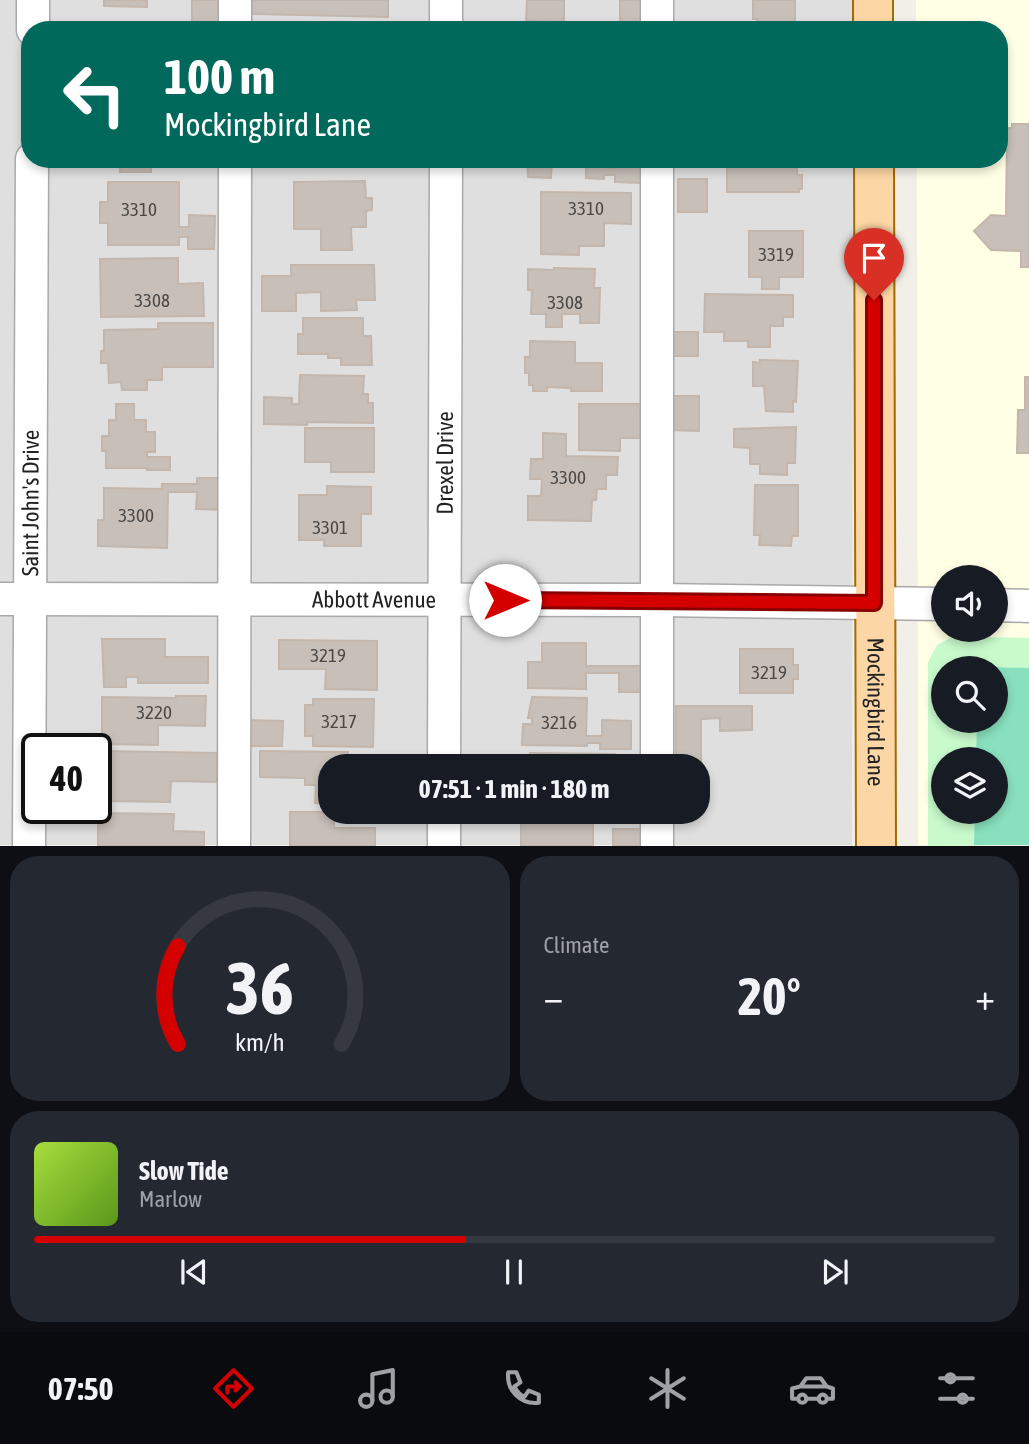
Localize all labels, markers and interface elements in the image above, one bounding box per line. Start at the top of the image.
text: 100 m [164,48,275,104]
icon: left [49,49,140,140]
text: Mockingbird Lane [164,106,371,143]
house number: 3310 [568,197,604,219]
house number: 3310 [121,198,157,220]
pin [844,228,904,300]
icon: arrive [855,239,893,277]
house number: 3319 [758,243,794,265]
house number: 3308 [134,289,170,311]
house number: 3308 [547,291,583,313]
street label: Drexel Drive [432,411,458,515]
street label: Saint John's Drive [17,430,44,576]
house number: 3300 [550,466,586,488]
house number: 3300 [118,504,154,526]
house number: 3301 [312,516,348,538]
position arrow [468,563,542,637]
map controls [931,565,1008,824]
button: sound [931,565,1008,642]
street label: Abbott Avenue [312,586,436,613]
street label: Mockingbird Lane [862,638,889,786]
house number: 3219 [310,644,346,666]
button: search [931,656,1008,733]
house number: 3219 [751,661,787,683]
house number: 3220 [136,701,172,723]
house number: 3217 [321,710,357,732]
house number: 3216 [541,711,577,733]
speed limit sign: 40 [21,733,112,824]
button: layers [931,747,1008,824]
text: 07:51 · 1 min · 180 m [419,774,609,804]
text: Climate [544,932,609,958]
text: 36 [226,947,294,1030]
text: 20° [738,966,801,1026]
text: − [544,975,563,1018]
text: + [975,975,995,1018]
text: km/h [235,1028,285,1056]
text: Slow Tide [139,1156,229,1186]
text: Marlow [139,1186,202,1212]
icon: previous [175,1253,213,1291]
icon: pause [495,1253,533,1291]
icon: next [816,1253,854,1291]
icon: directions [209,1364,258,1413]
icon: music [354,1364,403,1413]
icon: phone [498,1364,547,1413]
icon: climate [643,1364,692,1413]
icon: car [788,1364,837,1413]
icon: filters [932,1364,981,1413]
text: 07:50 [48,1370,114,1407]

